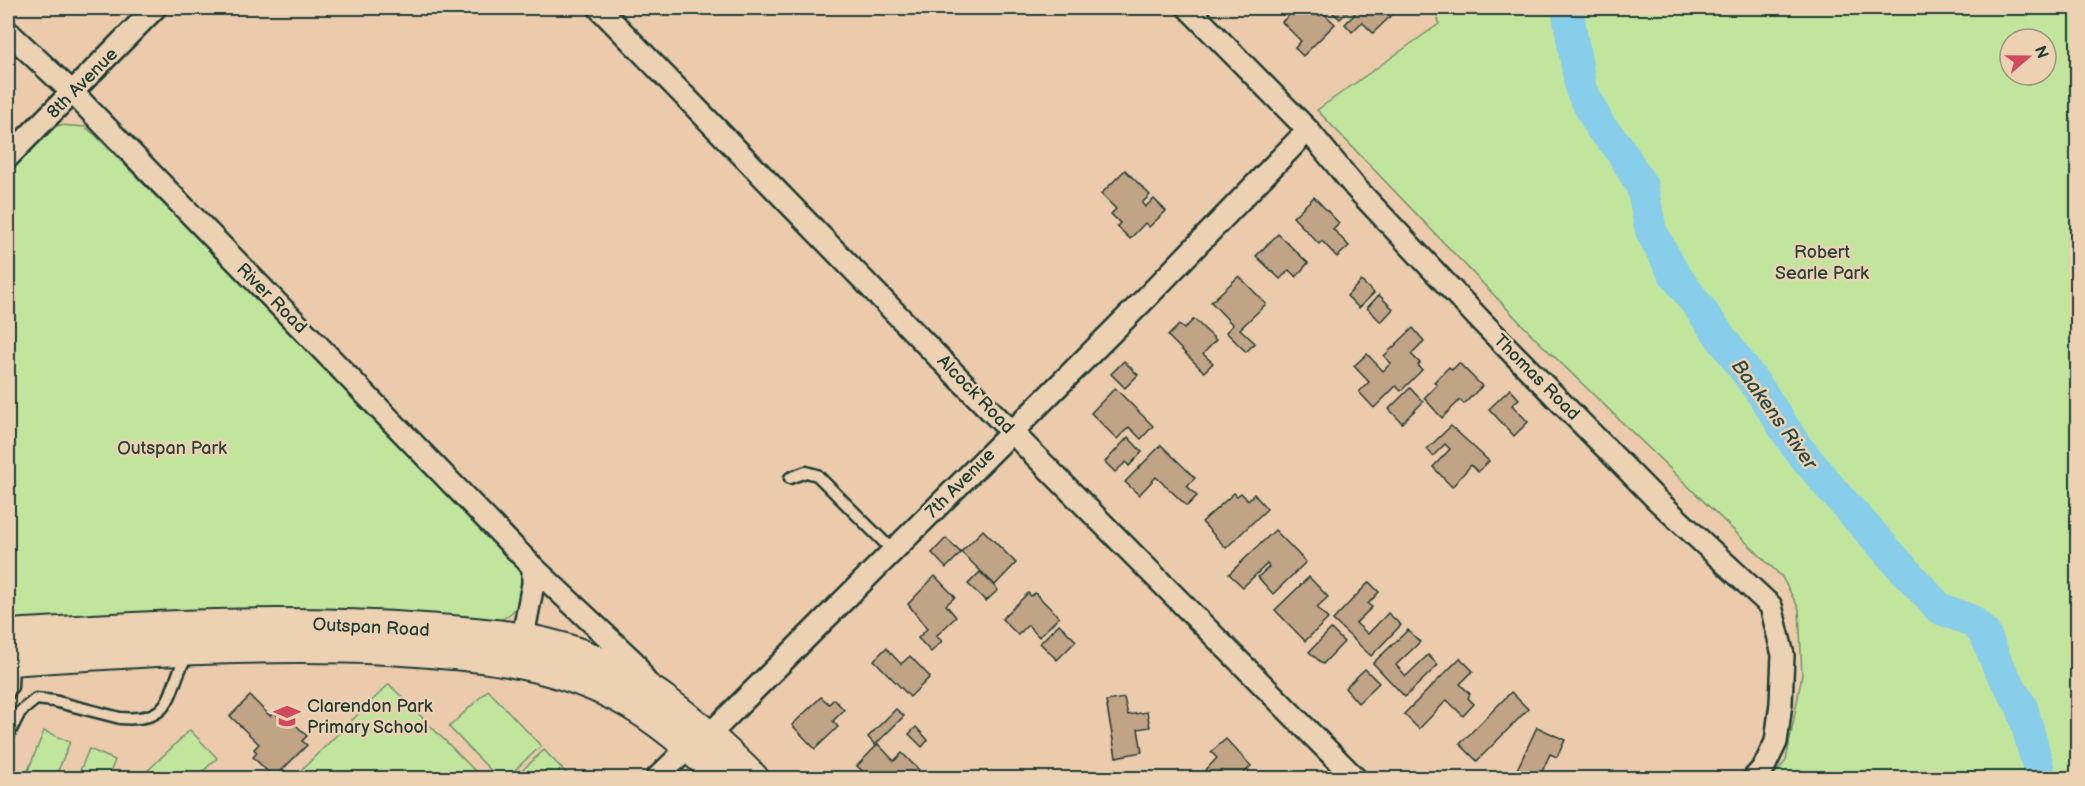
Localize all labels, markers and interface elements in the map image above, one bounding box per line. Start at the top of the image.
north arrow [1998,27,2058,87]
street label: 8th Avenue [43,43,122,123]
text: N [2030,43,2052,61]
park label: Robert Searle Park [1775,242,1869,284]
street label: River Road [232,259,311,338]
street label: Thomas Road [1489,330,1584,425]
street label: Alcock Road [933,351,1018,438]
water label: Baakens River [1726,355,1823,476]
park label: Outspan Park [117,438,227,459]
street label: 7th Avenue [921,444,1000,522]
street label: Outspan Road [312,614,430,641]
place label: Clarendon Park Primary School [307,696,433,738]
school or university icon: Clarendon Park Primary School [272,701,302,731]

